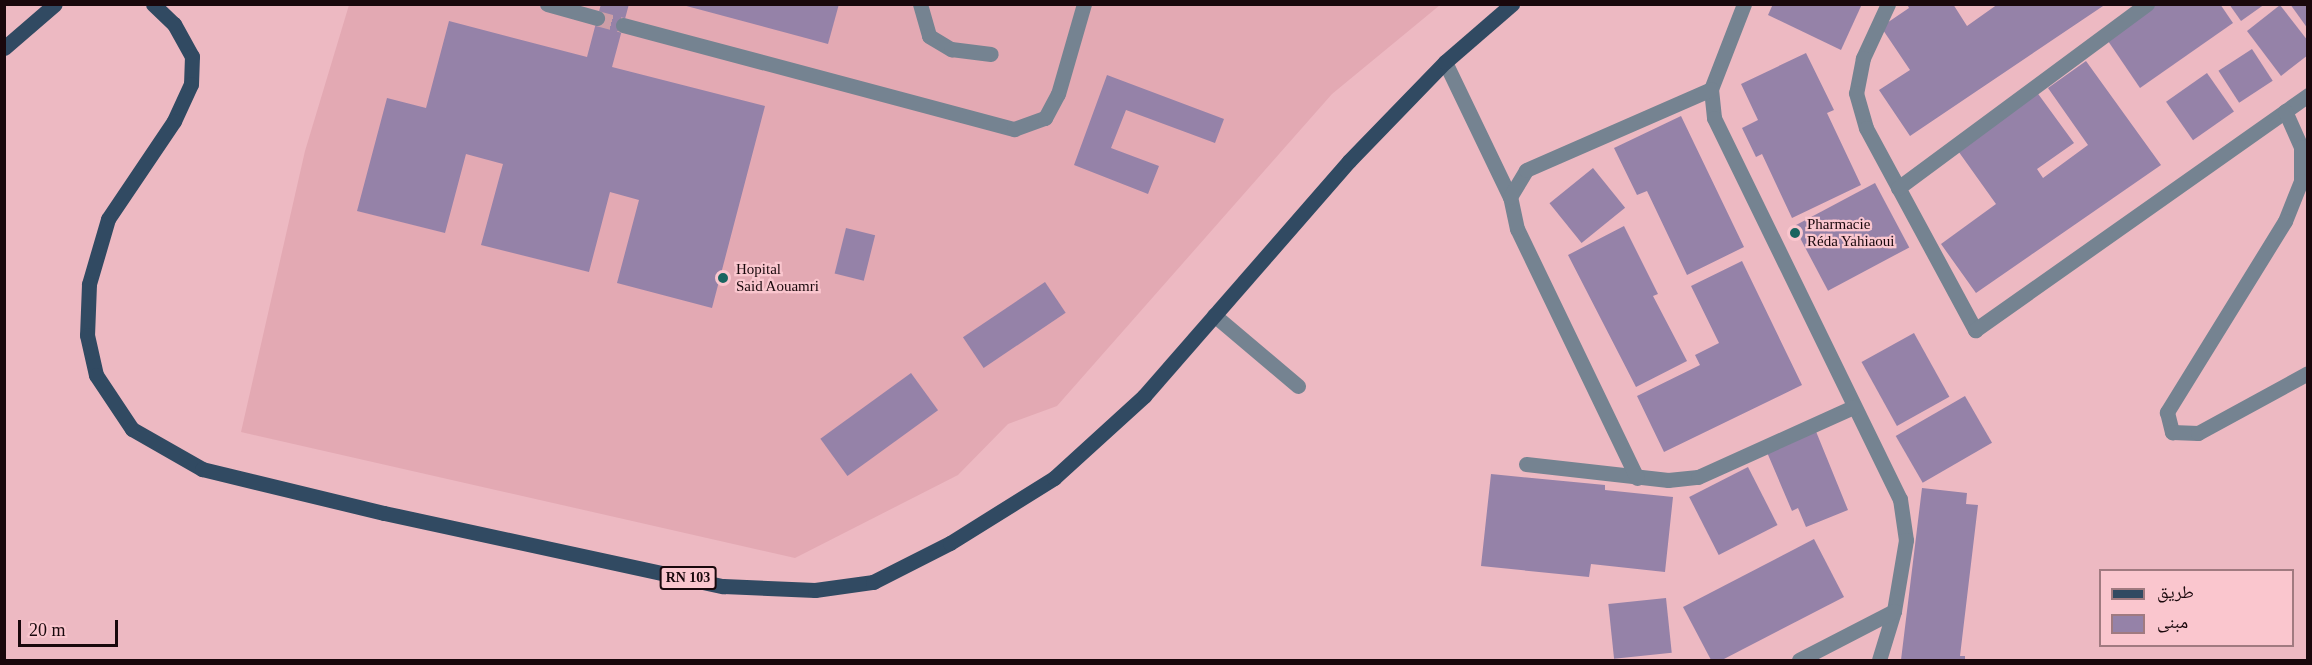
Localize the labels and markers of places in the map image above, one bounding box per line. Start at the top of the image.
place label: Pharmacie Réda Yahiaoui [1807,215,1895,250]
marker: Pharmacie Réda Yahiaoui [1788,226,1802,240]
place label: Hopital Said Aouamri [736,260,820,295]
marker: Hopital Said Aouamri [714,269,732,287]

